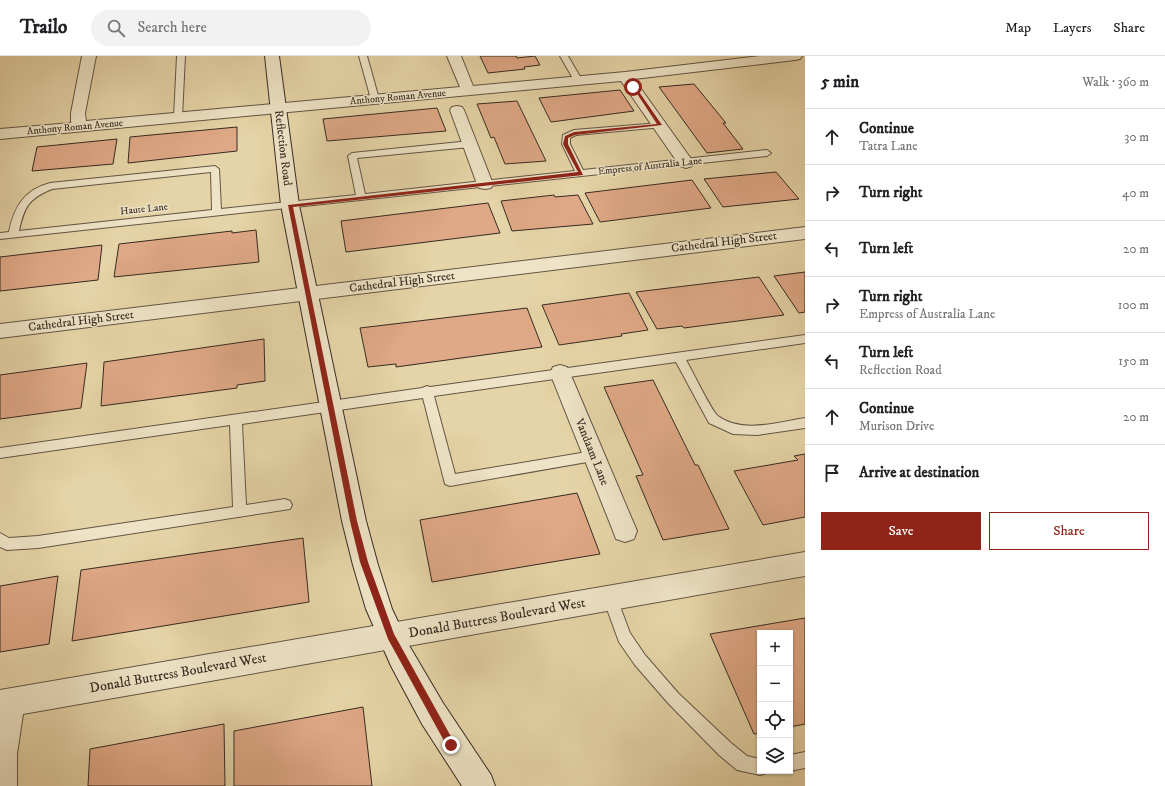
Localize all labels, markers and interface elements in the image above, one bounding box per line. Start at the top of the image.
search box [91,10,371,46]
text: Trailo [20,16,67,39]
icon: search [105,17,127,39]
text: Search here [137,18,207,37]
text: Map [1005,19,1031,37]
text: Layers [1053,19,1091,37]
text: Share [1113,19,1145,37]
text: 5 min [821,71,859,93]
text: Walk · 360 m [1082,74,1149,90]
route start [624,78,642,96]
street label: Anthony Roman Avenue [350,87,446,107]
street label: Reflection Road [271,109,295,187]
street label: Anthony Roman Avenue [27,117,123,137]
text: Continue [859,119,914,138]
icon: ahead [821,126,843,148]
text: 30 m [1125,129,1149,145]
text: Tatra Lane [859,138,918,154]
street label: Empress of Australia Lane [597,155,703,177]
icon: right [821,182,843,204]
text: Turn right [859,183,922,202]
text: 40 m [1122,185,1149,201]
street label: Haute Lane [120,201,168,217]
street label: Cathedral High Street [670,228,778,256]
icon: left [821,238,843,260]
text: Turn left [859,239,913,258]
text: 20 m [1123,241,1149,257]
street label: Cathedral High Street [348,268,456,296]
text: Turn right [859,287,922,306]
icon: right [821,294,843,316]
text: 100 m [1118,297,1149,313]
text: Empress of Australia Lane [859,306,995,322]
street label: Cathedral High Street [27,307,135,335]
text: Turn left [859,343,913,362]
icon: left [821,350,843,372]
text: 150 m [1118,353,1149,369]
text: Reflection Road [859,362,942,378]
text: Continue [859,399,914,418]
icon: ahead [821,406,843,428]
text: 20 m [1123,409,1149,425]
street label: Vandaam Lane [571,415,612,488]
text: Murison Drive [859,418,934,434]
icon: arrive [821,462,843,484]
text: Arrive at destination [859,463,979,482]
button: Save [821,512,981,550]
button: Share [989,512,1149,550]
street label: Donald Buttress Boulevard West [407,593,587,642]
map controls [757,630,793,774]
button: + [757,630,793,666]
street label: Donald Buttress Boulevard West [88,648,268,697]
button: − [757,666,793,702]
button: locate [757,702,793,738]
route end [442,736,460,754]
button: layers [757,738,793,774]

